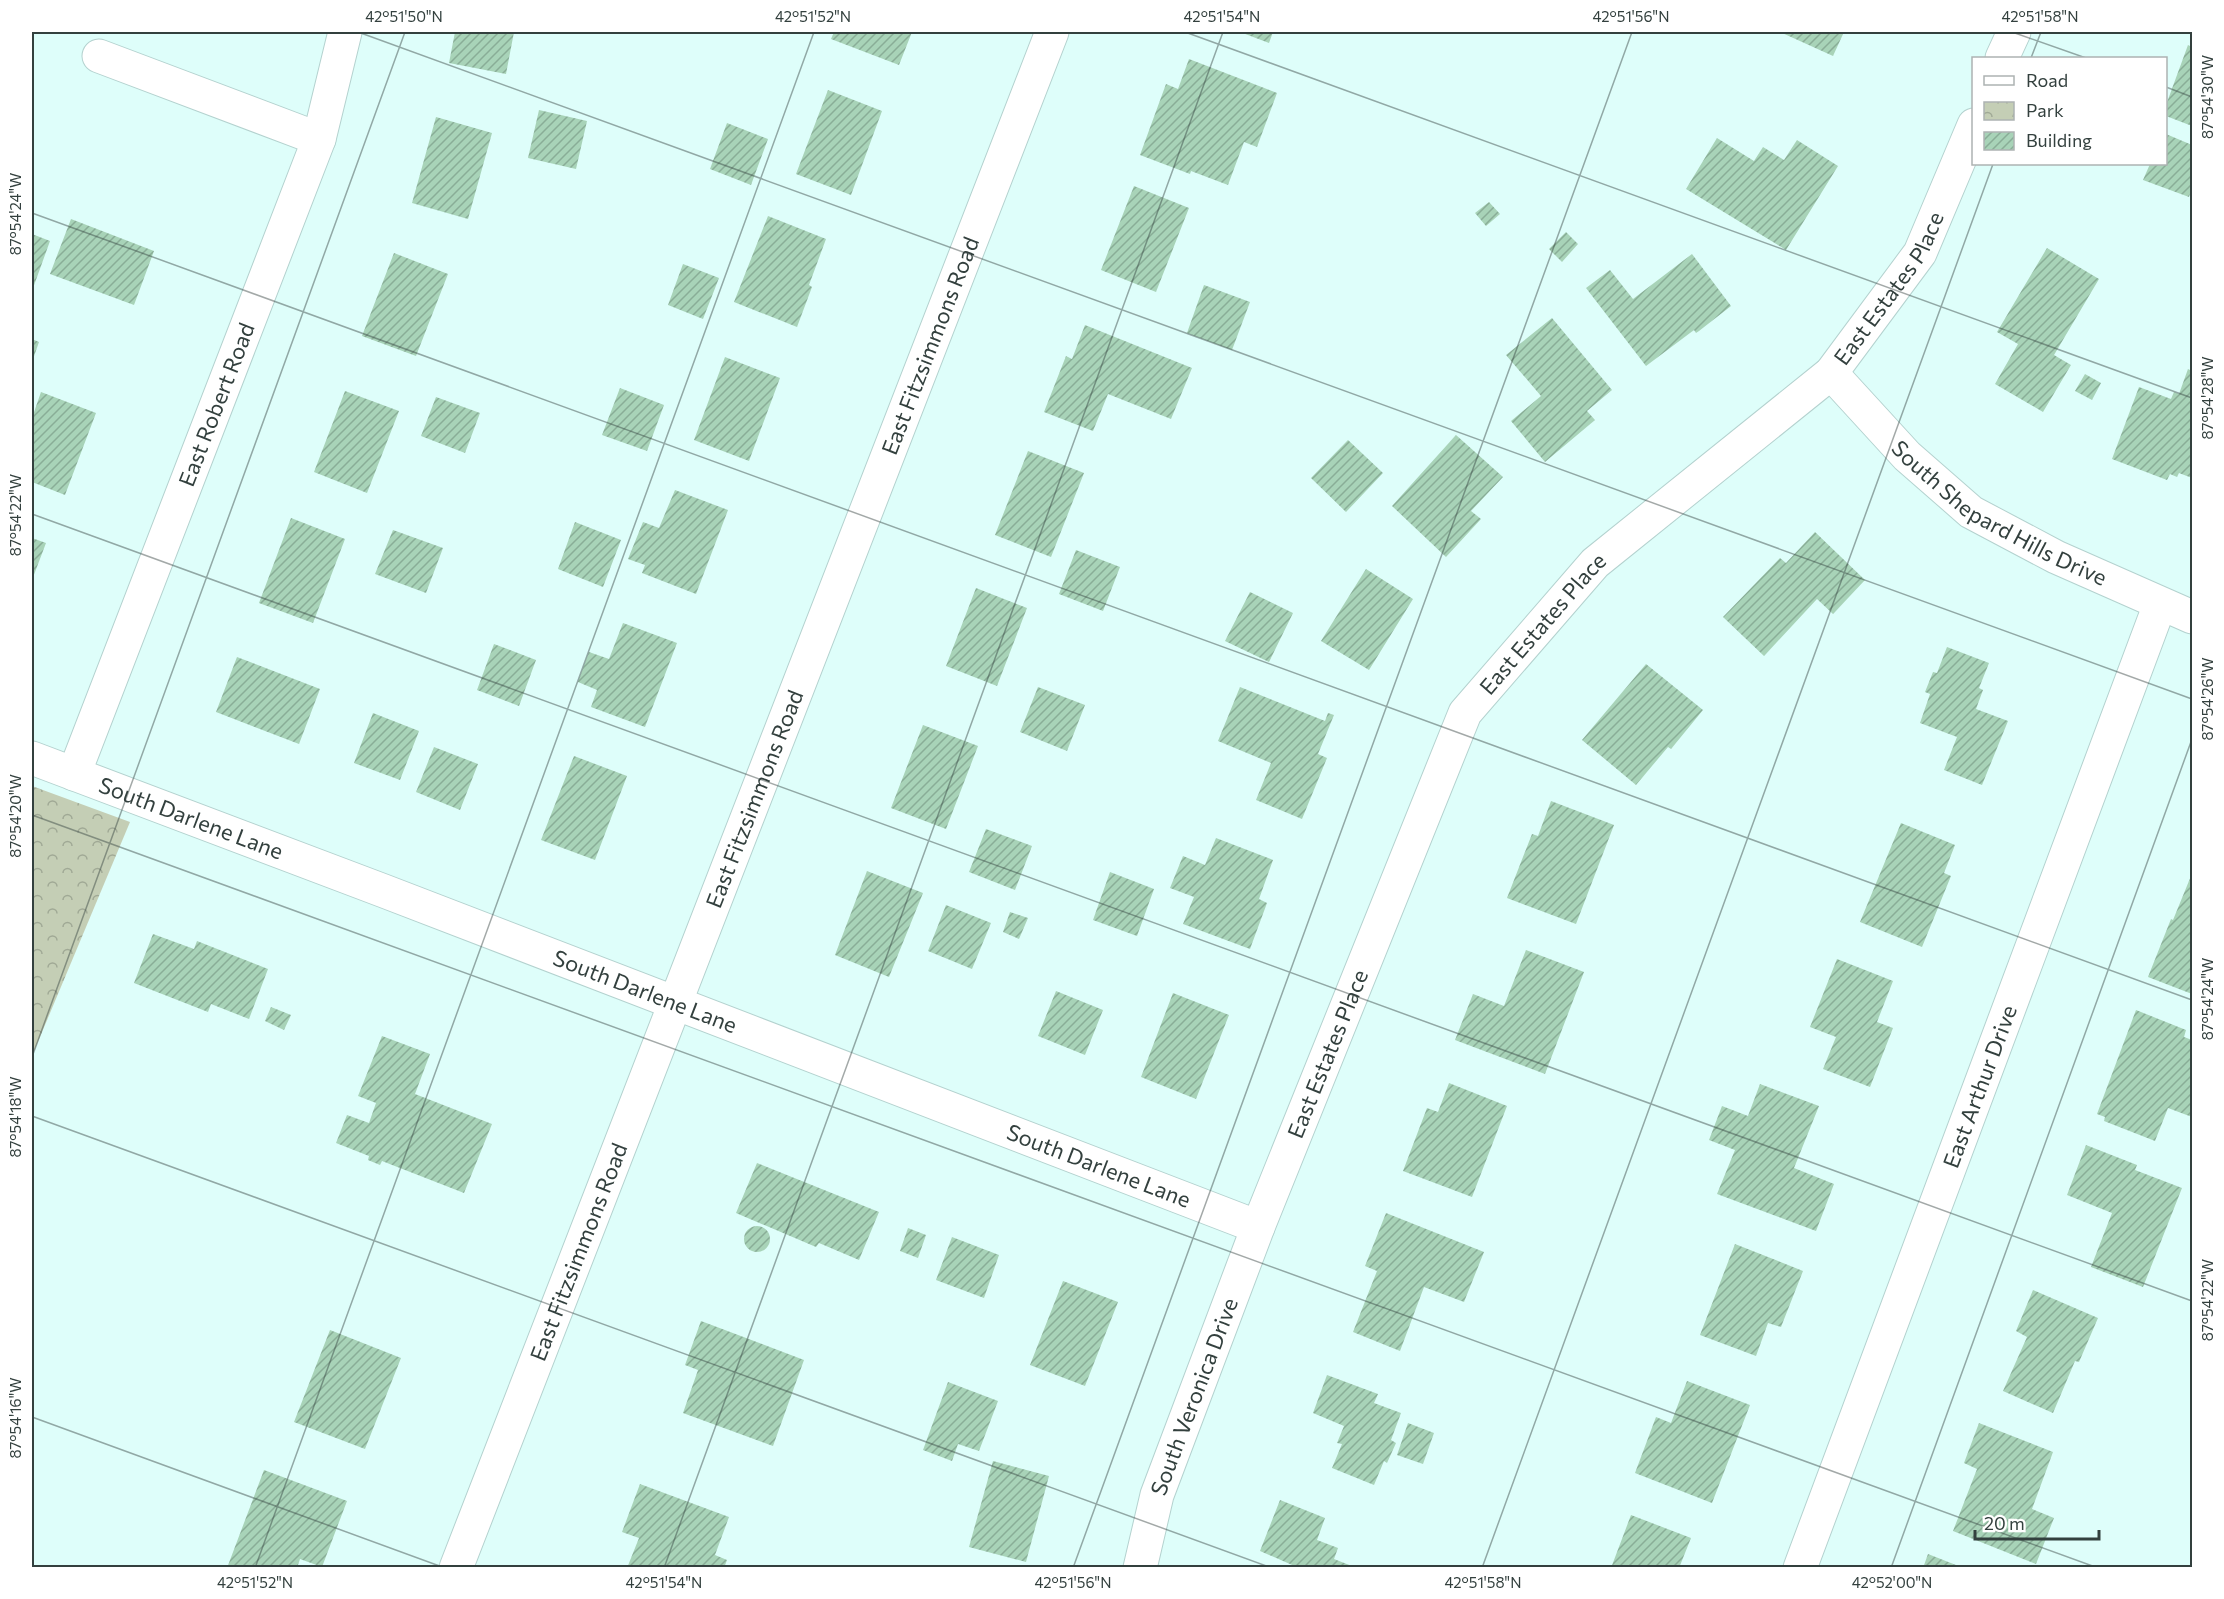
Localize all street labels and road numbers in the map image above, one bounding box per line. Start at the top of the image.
street label: East Estates Place [1828,208,1949,370]
street label: East Fitzsimmons Road [875,233,984,458]
street label: East Robert Road [172,319,260,490]
street label: South Shepard Hills Drive [1886,434,2111,591]
street label: East Estates Place [1473,546,1611,700]
street label: East Fitzsimmons Road [700,686,808,911]
street label: South Darlene Lane [95,771,287,865]
street label: South Darlene Lane [550,943,741,1038]
street label: East Estates Place [1281,965,1373,1142]
street label: East Arthur Drive [1937,1001,2022,1172]
street label: South Darlene Lane [1003,1118,1195,1213]
street label: East Fitzsimmons Road [524,1139,633,1365]
street label: South Veronica Drive [1144,1294,1243,1499]

